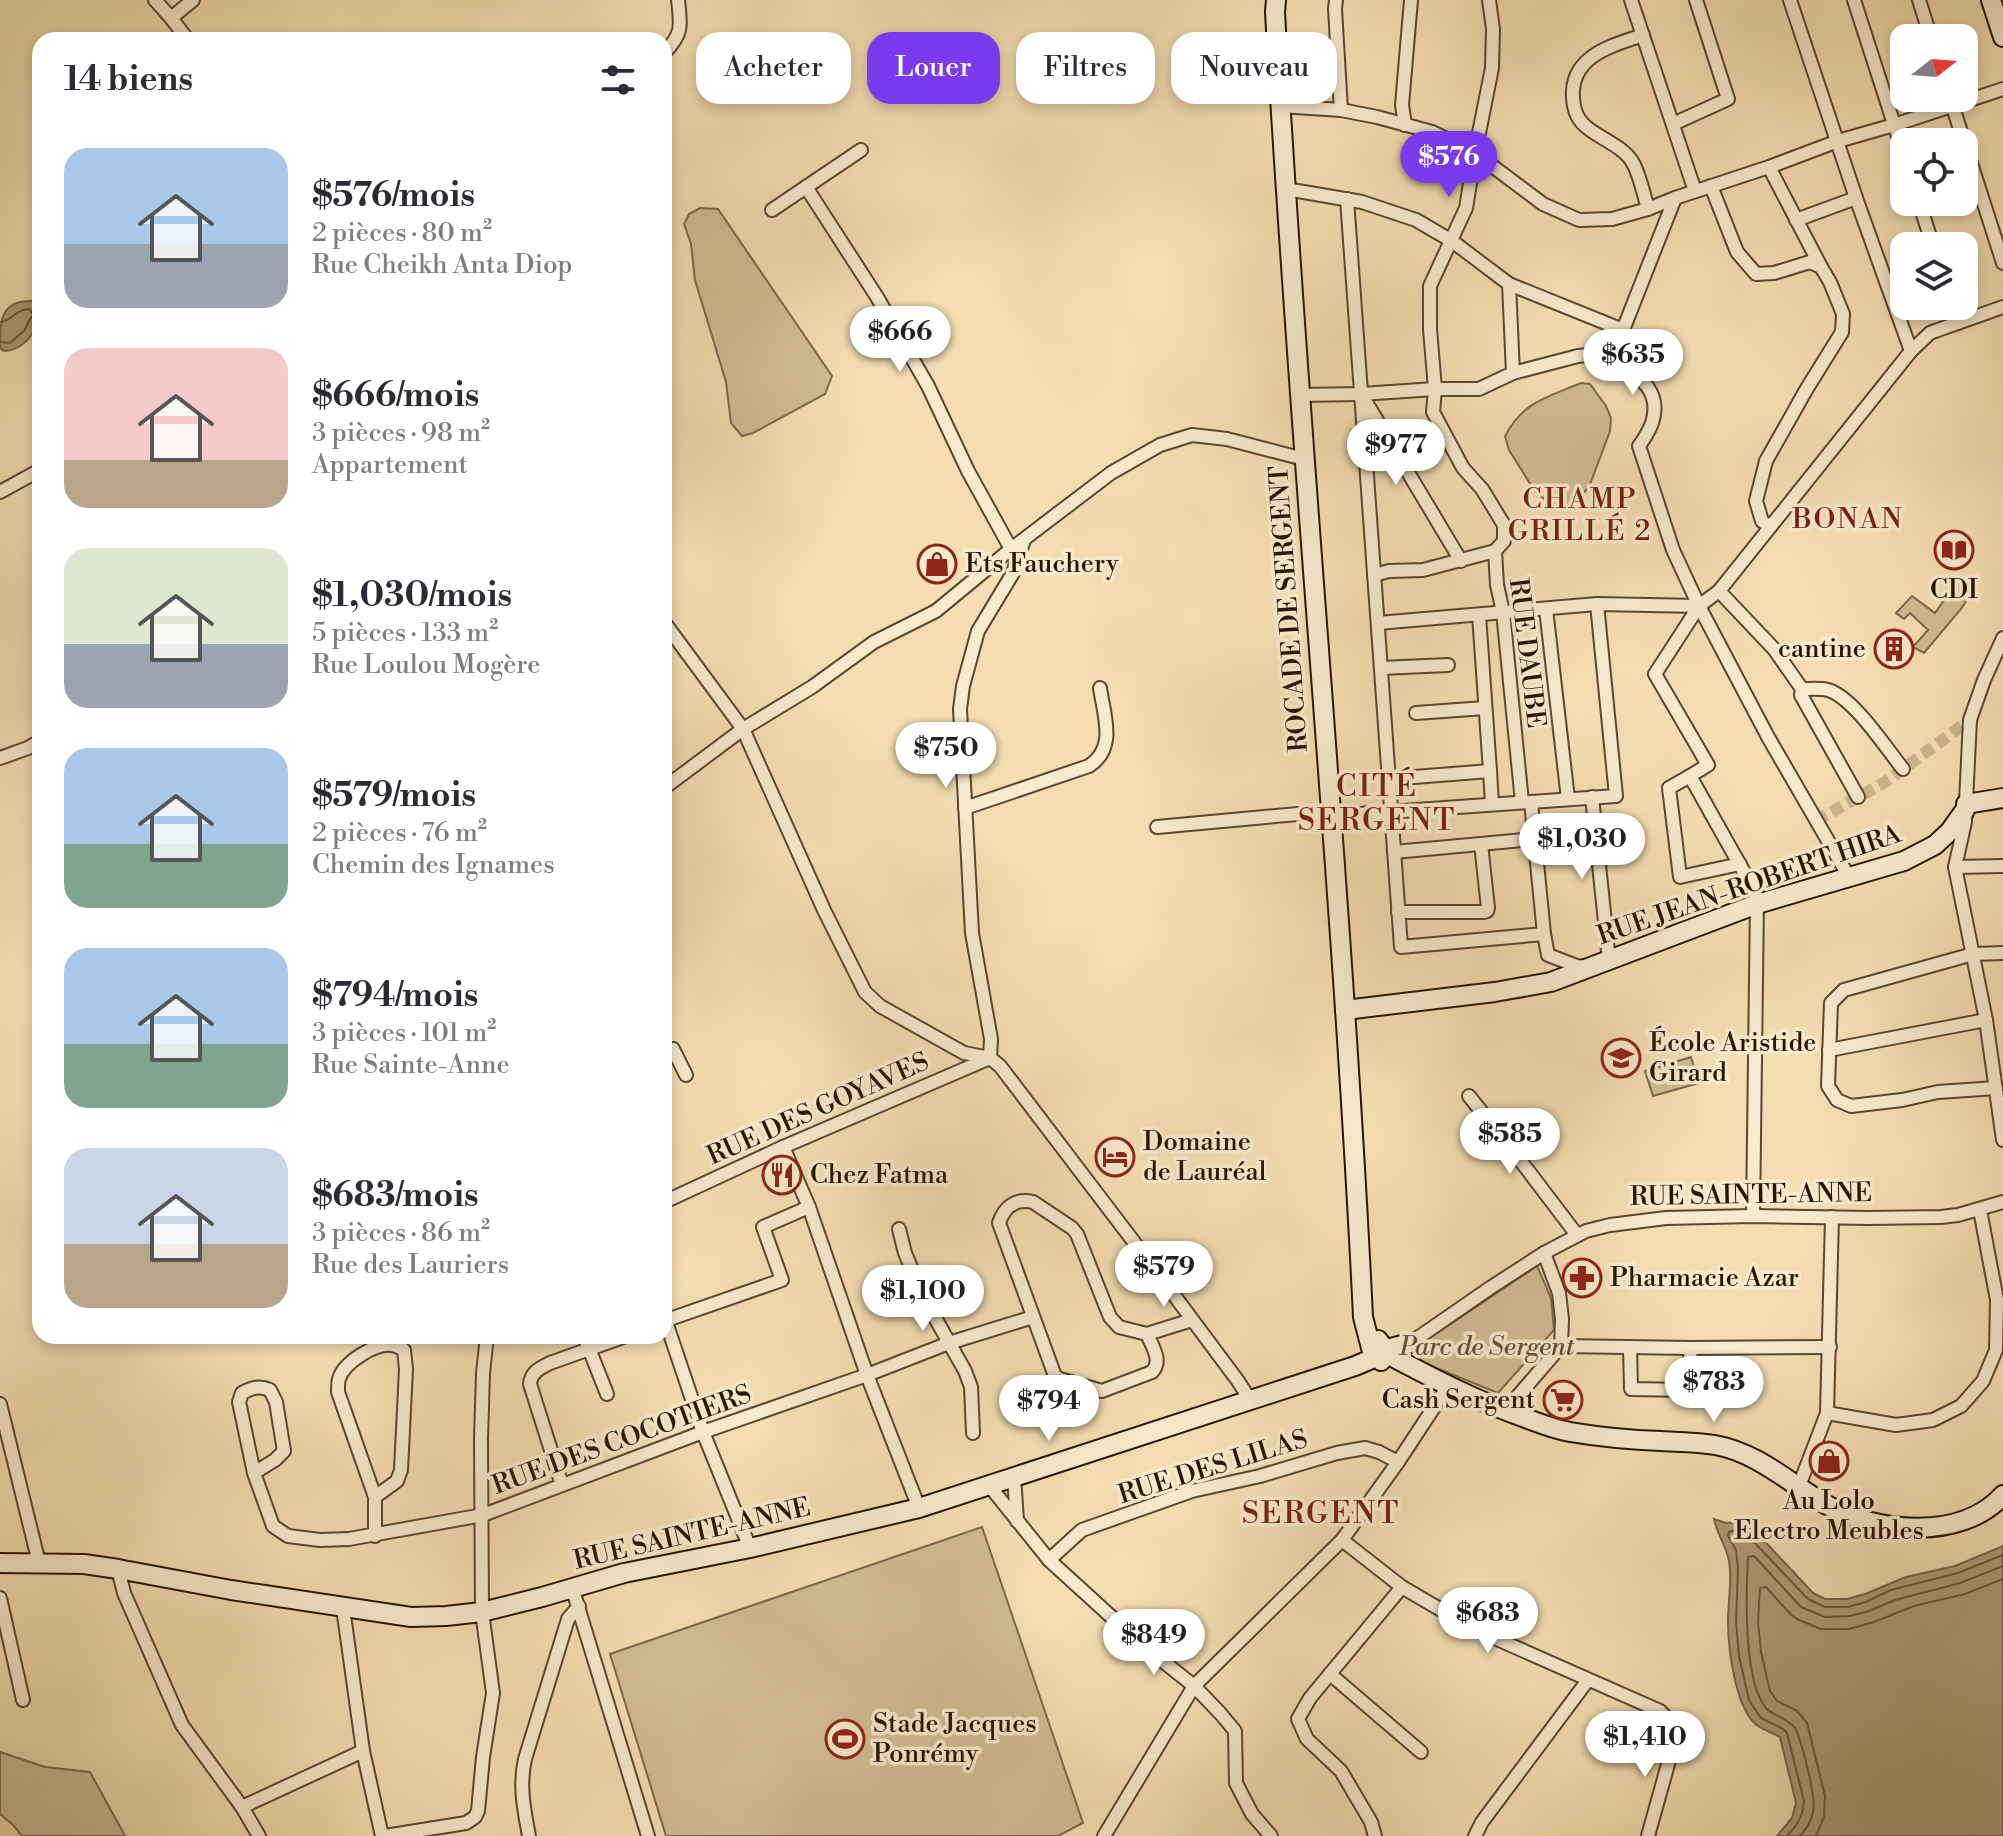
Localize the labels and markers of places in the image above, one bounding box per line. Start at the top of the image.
pin: $576 [1402,131,1496,199]
pin: $666 [853,306,947,374]
pin: $635 [1586,329,1680,397]
pin: $977 [1349,419,1443,487]
library icon: CDI [1933,529,1975,571]
shop icon: Ets Fauchery [916,543,958,585]
place label: Ets Fauchery [965,548,1119,580]
place label: CDI [1930,574,1978,606]
building icon: cantine [1873,628,1915,670]
place label: cantine [1778,633,1866,665]
pin: $750 [899,722,993,790]
pin: $1,030 [1517,813,1647,881]
place label: École Aristide Girard [1649,1025,1816,1089]
school or university icon: École Aristide Girard [1600,1037,1642,1079]
pin: $585 [1463,1108,1557,1176]
place label: Domaine de Lauréal [1143,1126,1267,1188]
hotel icon: Domaine de Lauréal [1094,1136,1136,1178]
restaurant icon: Chez Fatma [761,1154,803,1196]
place label: Chez Fatma [810,1159,949,1191]
pin: $579 [1117,1241,1211,1309]
pharmacy icon: Pharmacie Azar [1561,1257,1603,1299]
place label: Pharmacie Azar [1610,1262,1799,1294]
pin: $1,100 [858,1265,988,1333]
pin: $783 [1667,1356,1761,1424]
pin: $794 [1002,1375,1096,1443]
supermarket icon: Cash Sergent [1542,1379,1584,1421]
place label: Cash Sergent [1382,1384,1535,1416]
shop icon: Au Lolo Electro Meubles [1808,1440,1850,1482]
place label: Au Lolo Electro Meubles [1734,1485,1924,1547]
pin: $683 [1441,1587,1535,1655]
pin: $849 [1107,1609,1201,1677]
place label: Stade Jacques Ponrémy [873,1708,1037,1770]
pin: $1,410 [1580,1711,1710,1779]
sports icon: Stade Jacques Ponrémy [824,1718,866,1760]

